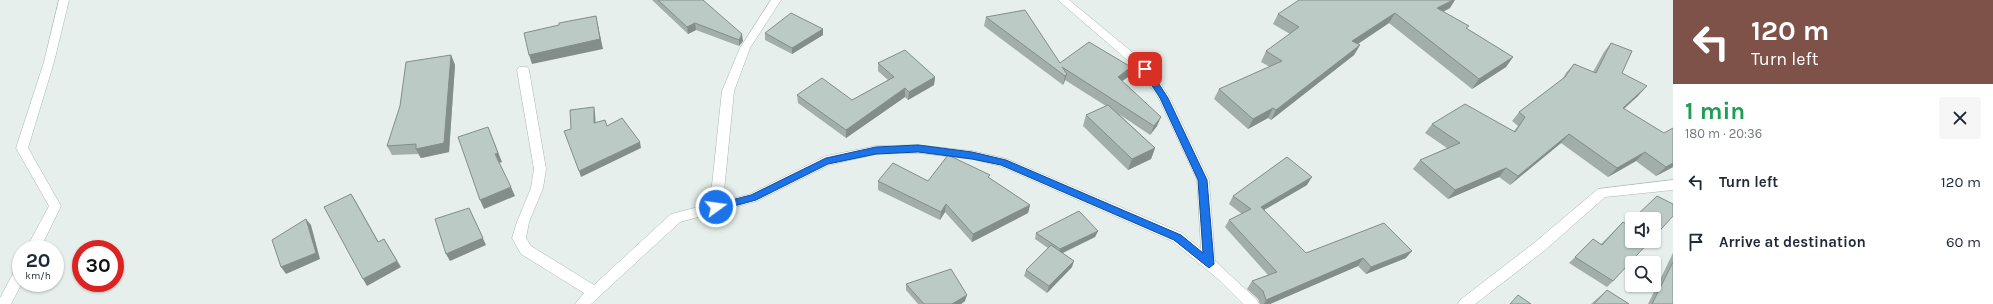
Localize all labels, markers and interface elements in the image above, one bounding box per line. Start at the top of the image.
text: 120 m [1751,14,1829,47]
icon: left [1685,16,1737,68]
text: Turn left [1751,48,1819,70]
pin [1128,52,1162,86]
icon: arrive [1134,58,1156,80]
text: 1 min [1685,97,1745,125]
button: close [1939,97,1981,139]
text: 180 m · 20:36 [1685,126,1762,141]
icon: left [1685,171,1707,193]
text: Turn left [1719,173,1778,191]
text: 120 m [1941,173,1981,191]
position arrow [695,186,737,228]
map controls [1625,212,1661,292]
button: sound [1625,212,1661,248]
icon: arrive [1685,231,1707,253]
text: Arrive at destination [1719,233,1866,251]
text: 60 m [1946,233,1981,251]
speed limit sign: 30 [72,240,124,292]
text: 20 [26,249,50,272]
button: search [1625,256,1661,292]
text: km/h [25,270,51,282]

